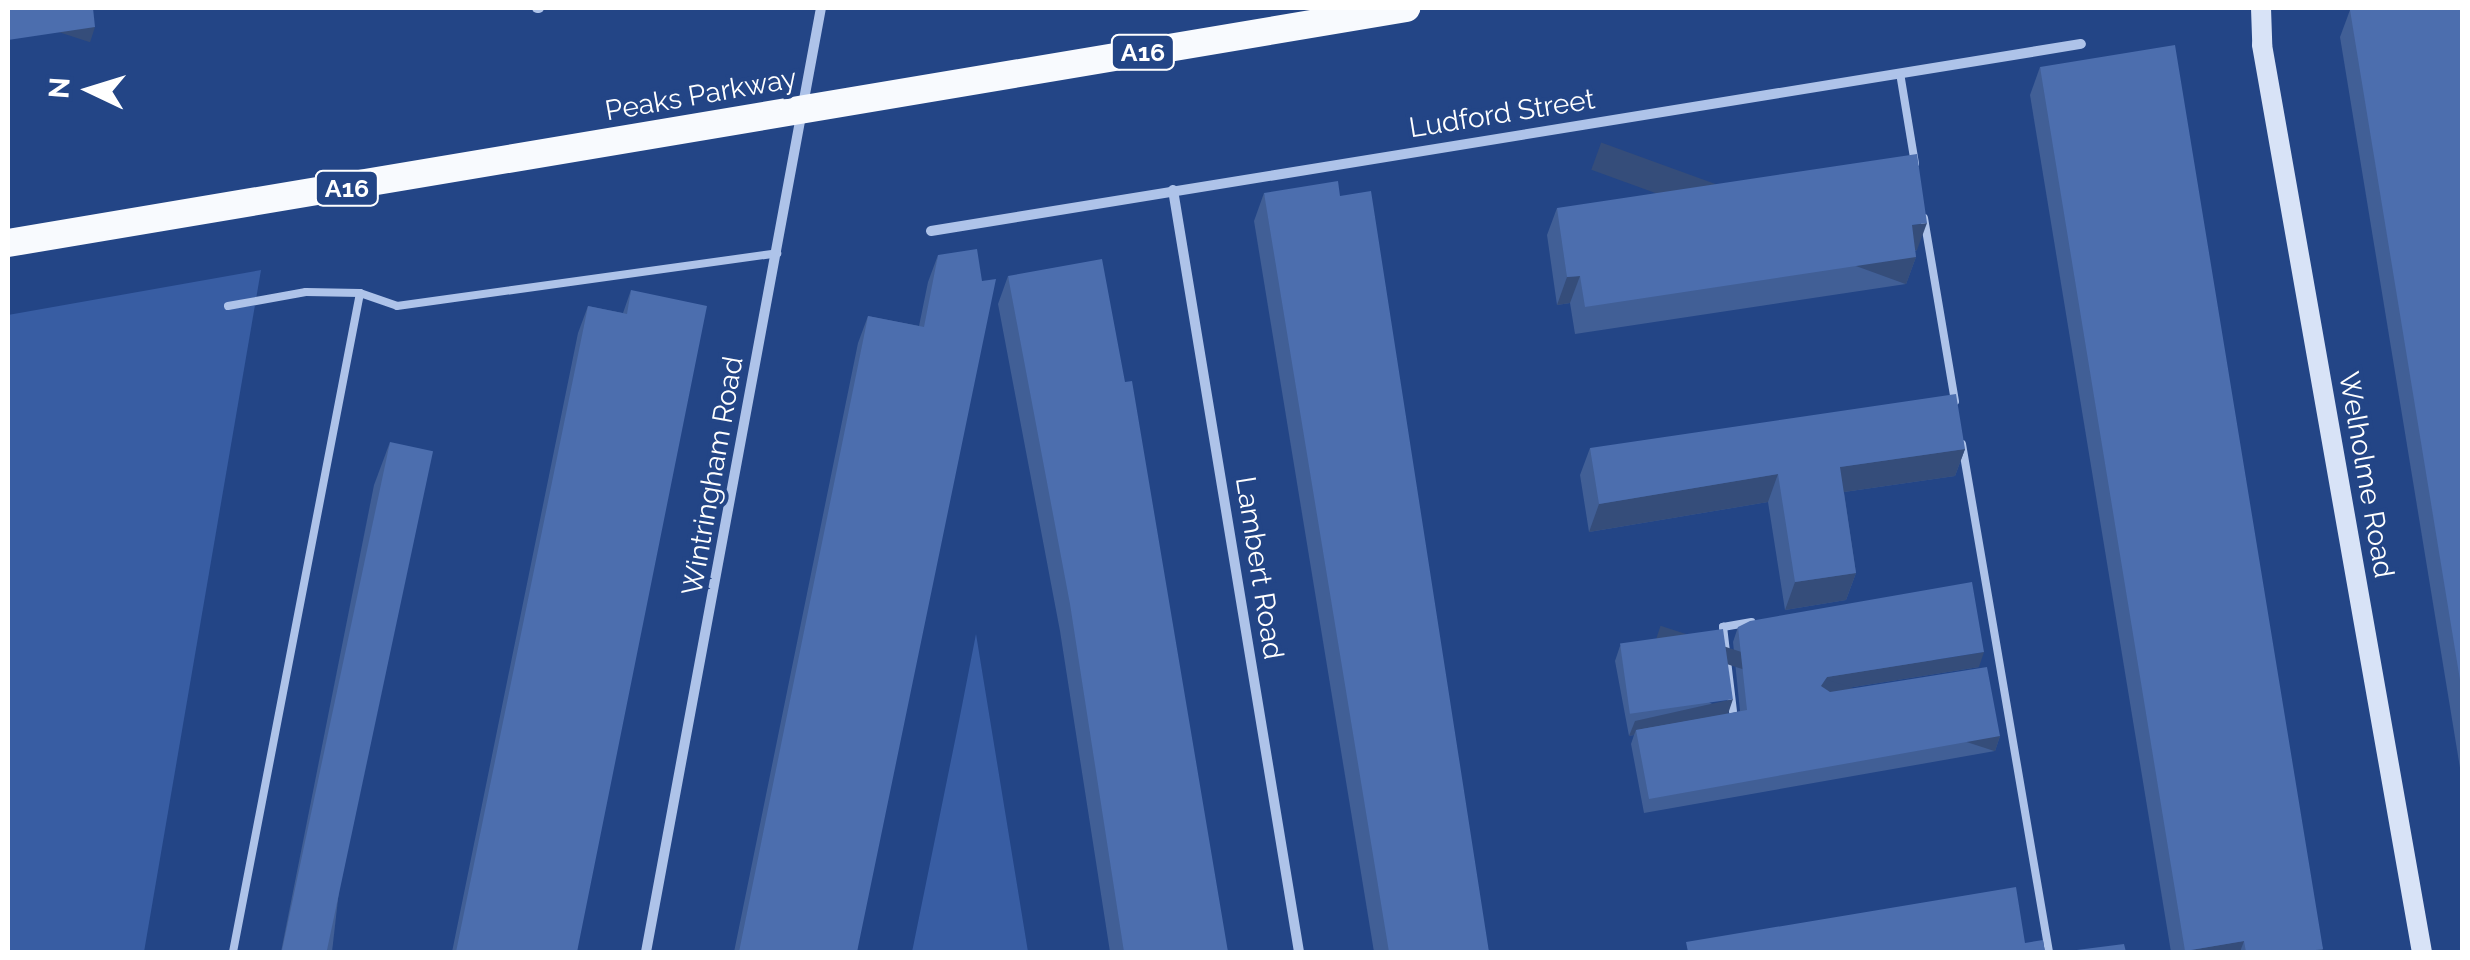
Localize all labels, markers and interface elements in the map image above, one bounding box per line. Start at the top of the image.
road number: A16 [1110,32,1176,72]
north arrow [40,40,140,140]
street label: Peaks Parkway [603,62,799,128]
text: N [42,76,77,100]
street label: Ludford Street [1407,83,1597,145]
road number: A16 [314,168,380,208]
street label: Wintringham Road [675,354,751,598]
street label: Welholme Road [2331,369,2401,581]
street label: Lambert Road [1228,474,1290,662]

